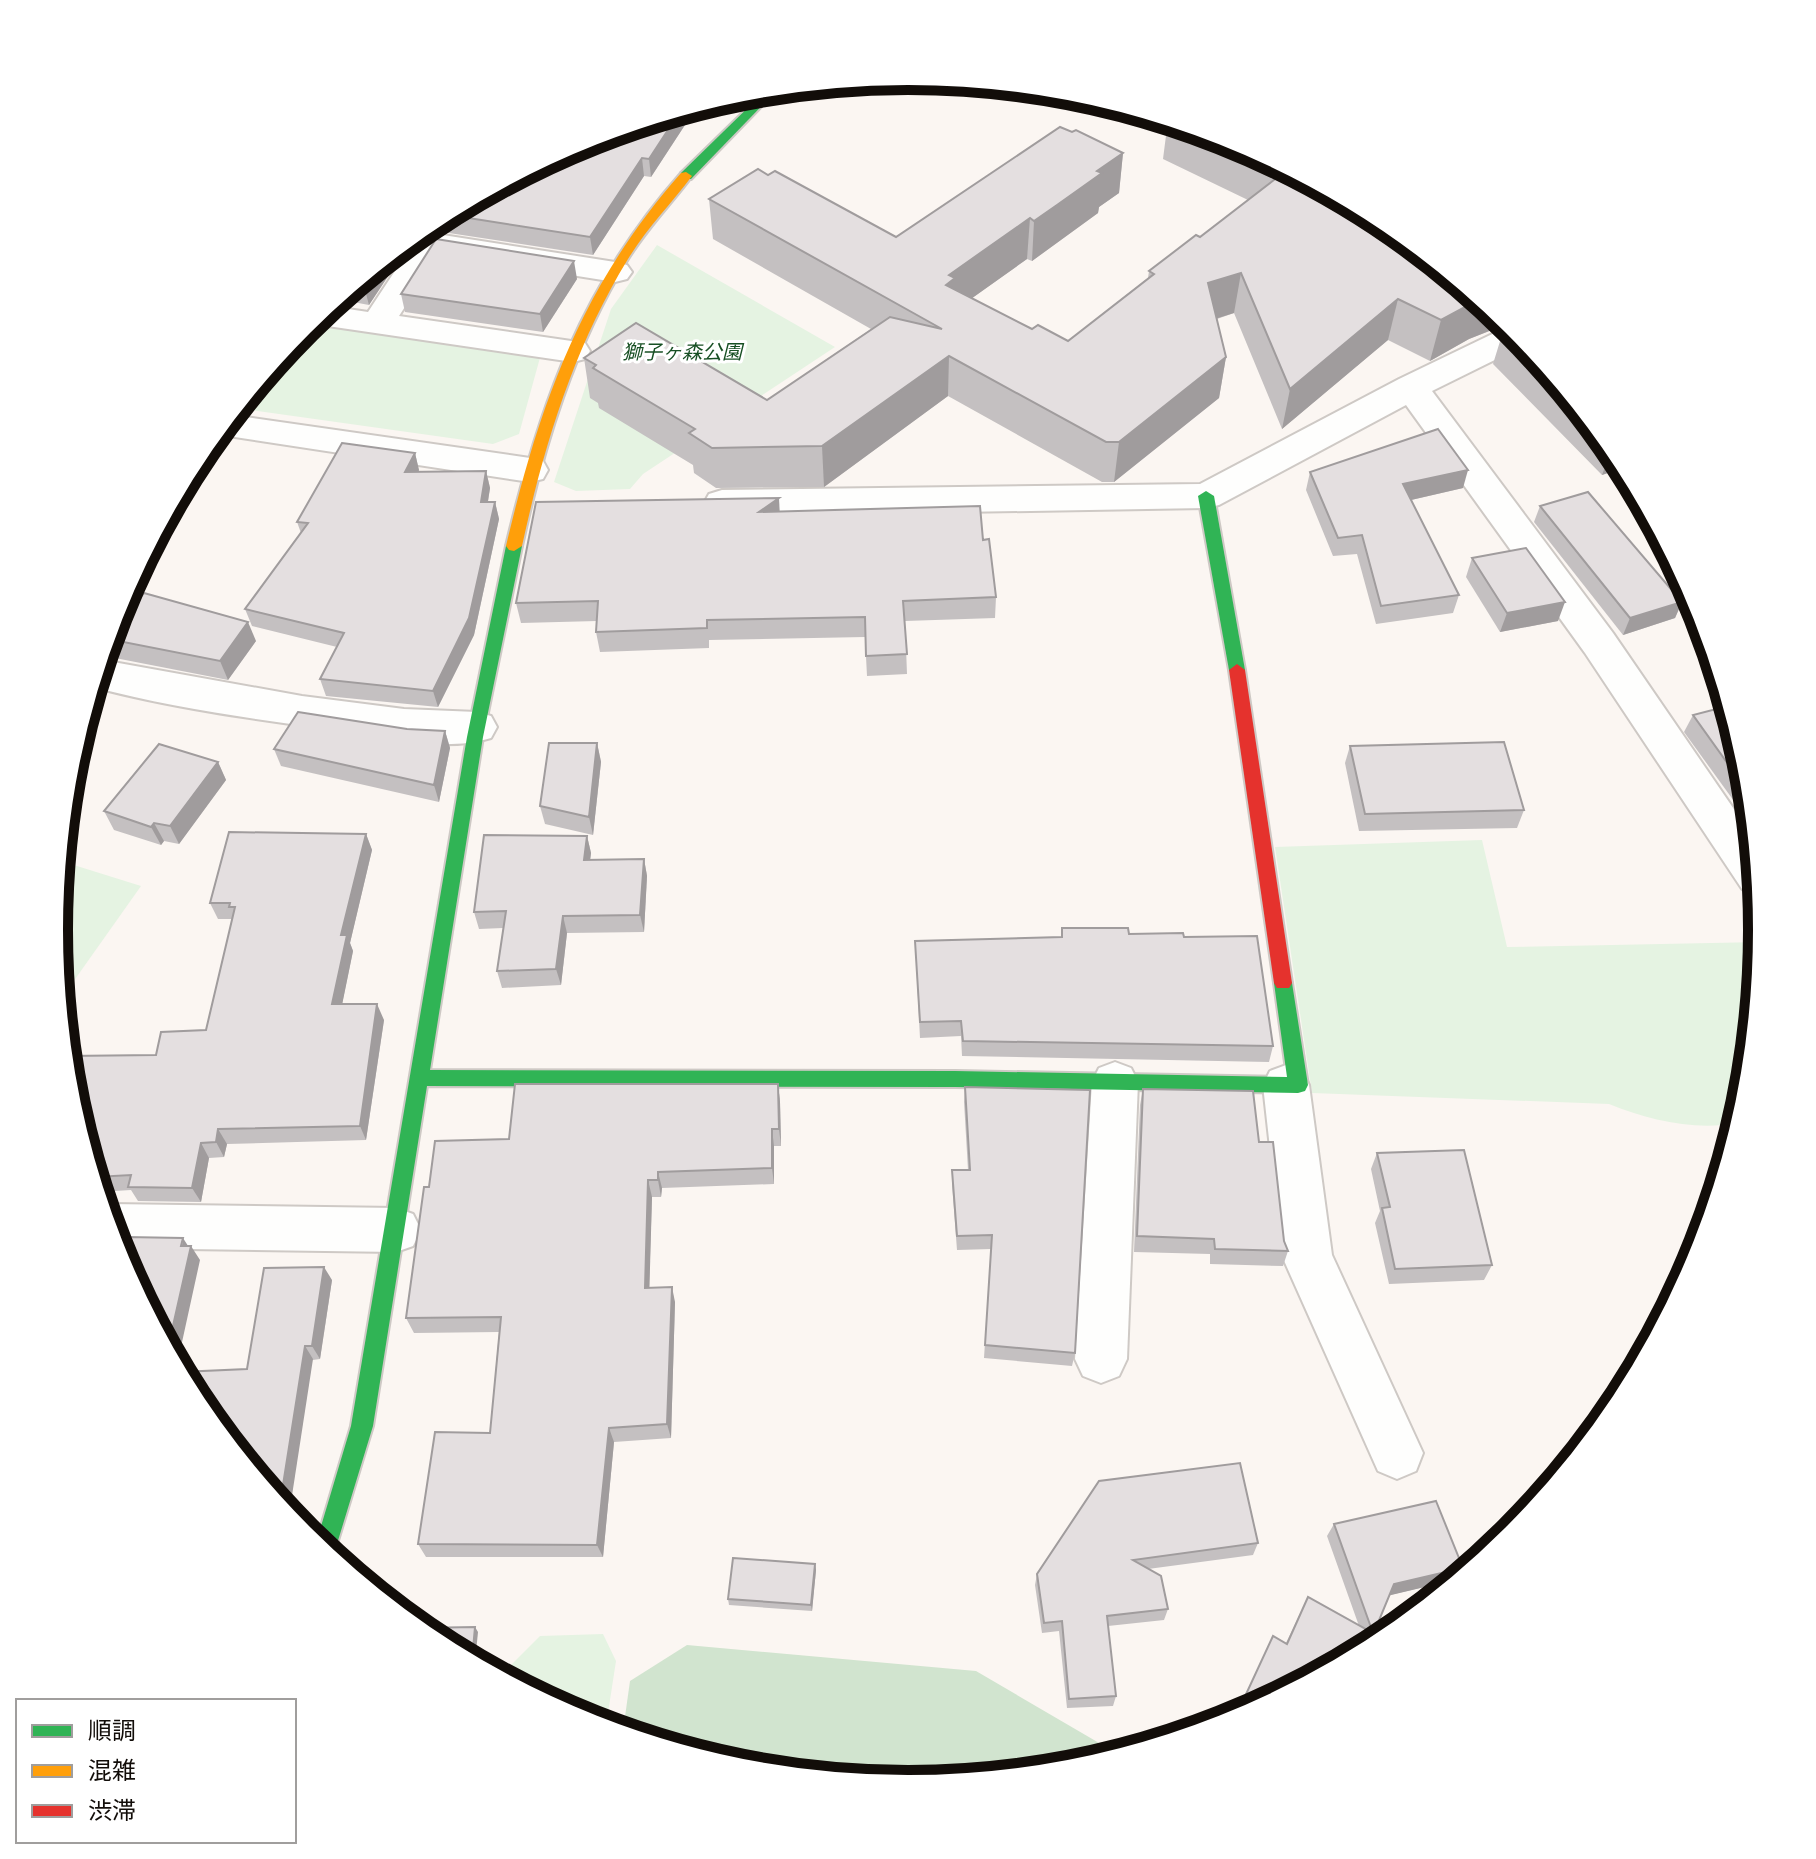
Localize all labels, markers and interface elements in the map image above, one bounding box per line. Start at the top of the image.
park label: 獅子ヶ森公園 [622,341,745,363]
legend [16,1699,296,1843]
text: 順調 [88,1718,136,1744]
text: 混雑 [88,1758,136,1784]
text: 渋滞 [88,1798,136,1824]

